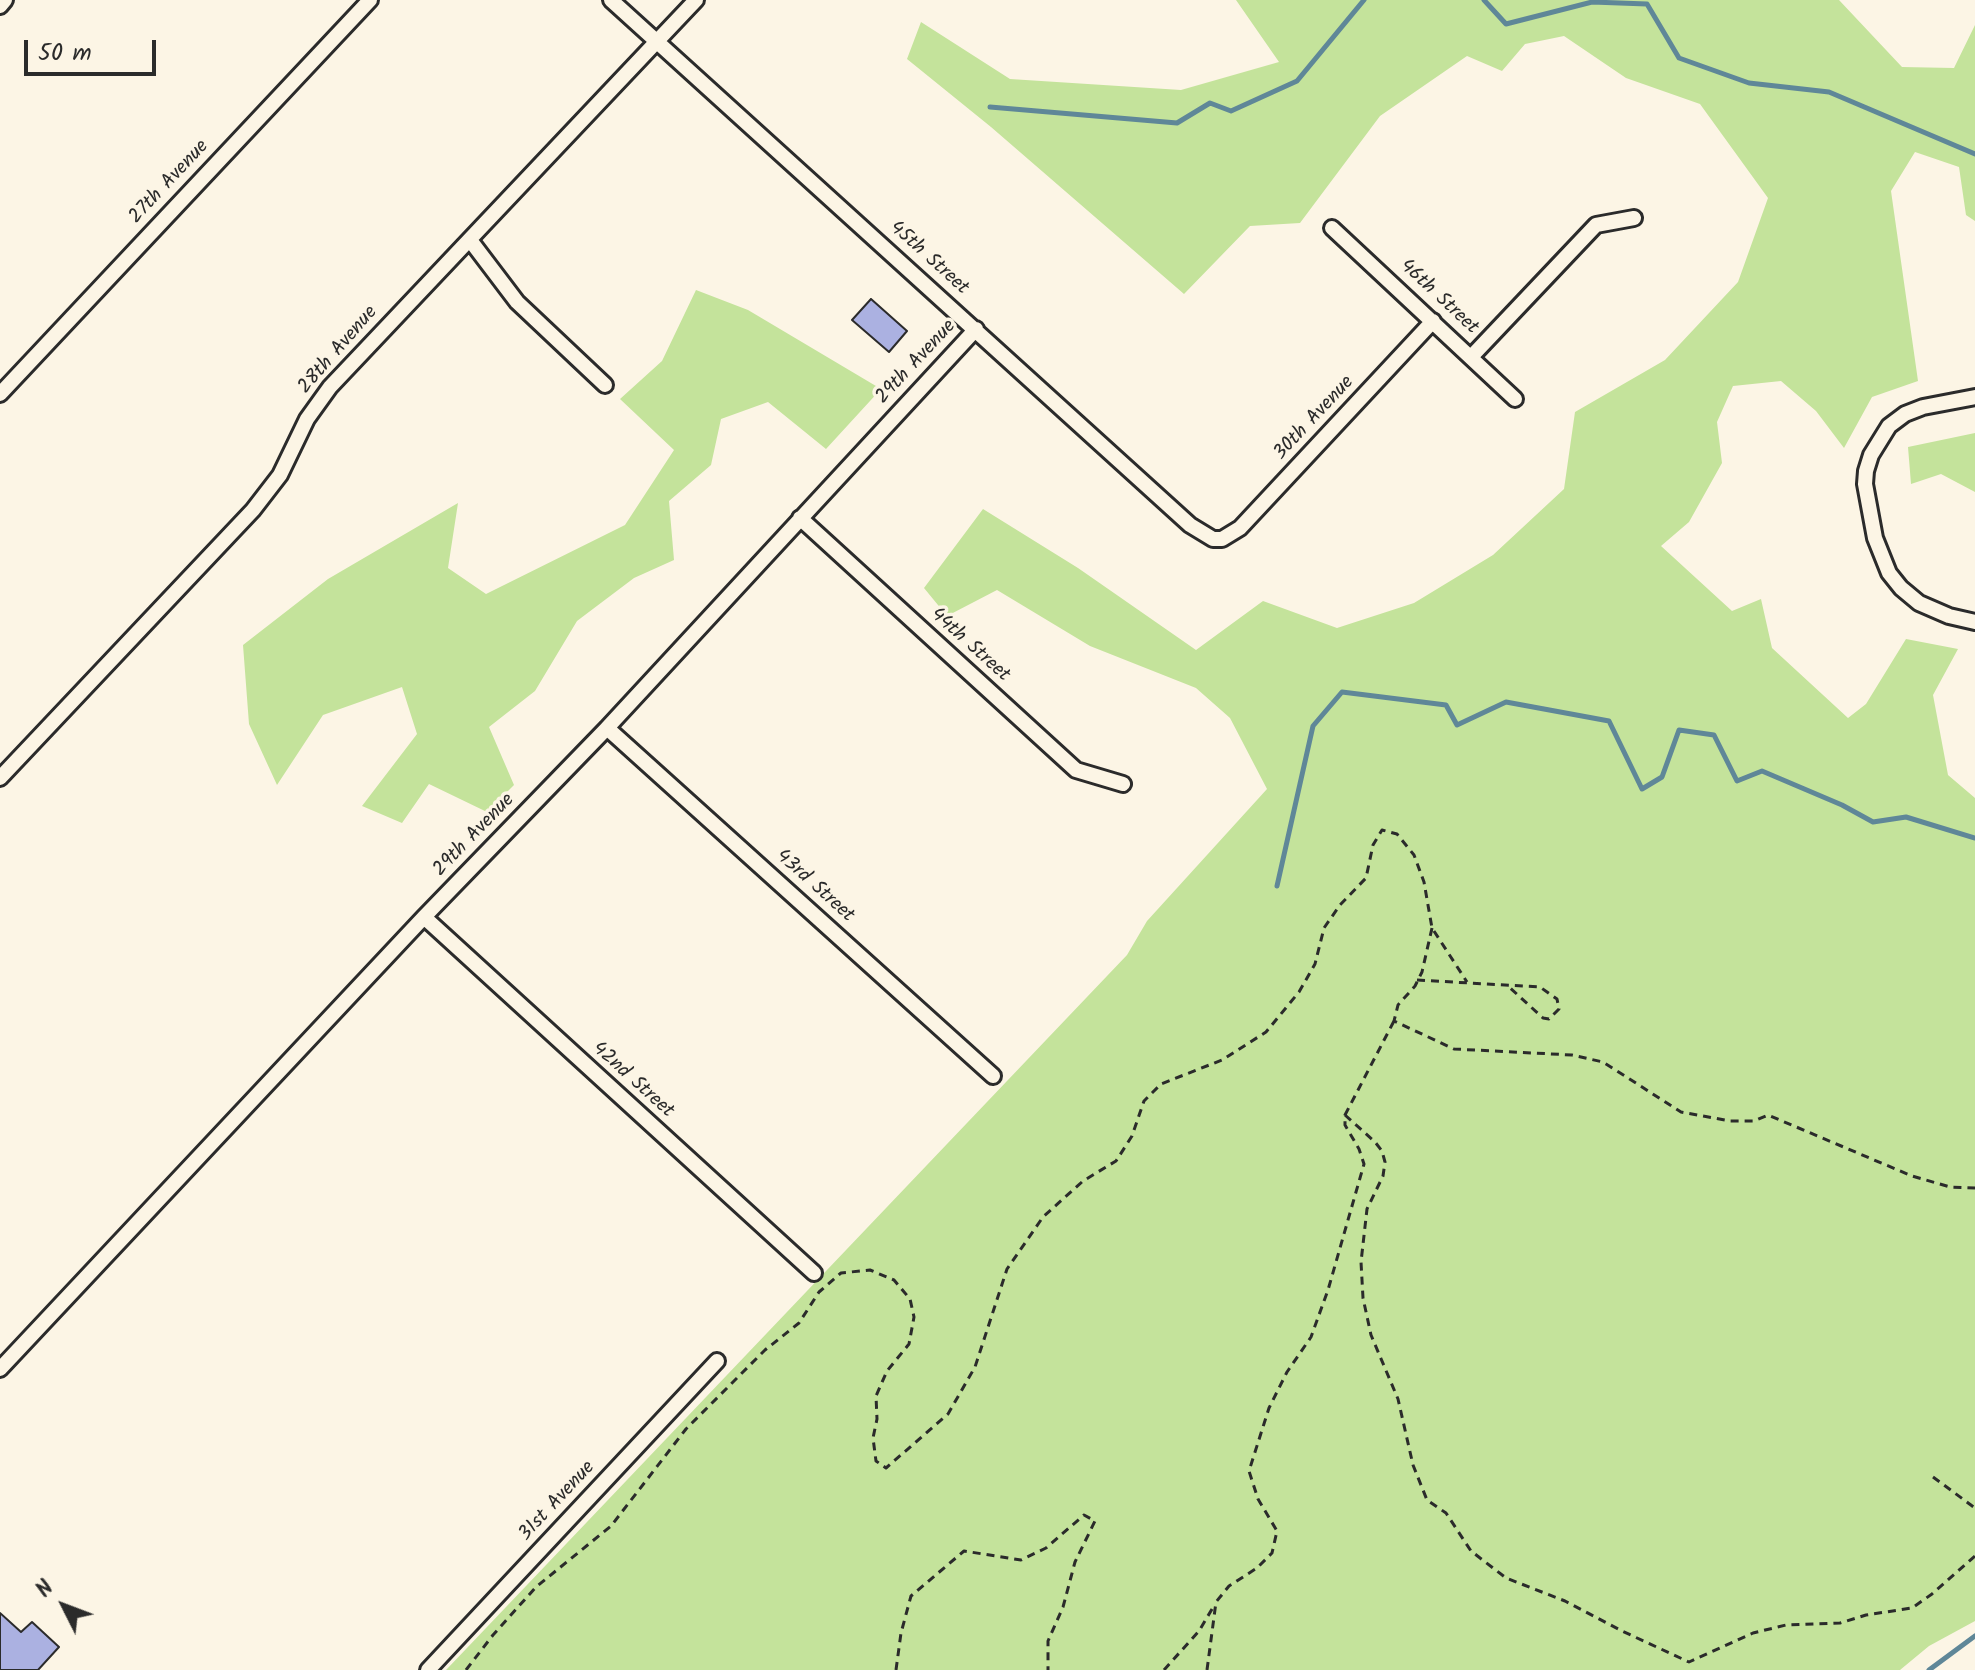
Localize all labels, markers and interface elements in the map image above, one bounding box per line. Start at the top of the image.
scale bar [28,24,160,74]
text: 50 m [38,34,92,73]
street label: 27th Avenue [125,136,215,230]
street label: 45th Street [883,217,973,301]
street label: 46th Street [1393,255,1483,341]
street label: 28th Avenue [294,302,384,400]
street label: 29th Avenue [872,316,962,410]
street label: 30th Avenue [1270,372,1360,466]
street label: 44th Street [924,604,1014,688]
street label: 29th Avenue [429,789,521,883]
street label: 43rd Street [770,845,858,929]
street label: 42nd Street [586,1038,678,1124]
street label: 31st Avenue [515,1457,601,1547]
north arrow [24,1566,104,1646]
text: N [28,1573,63,1606]

